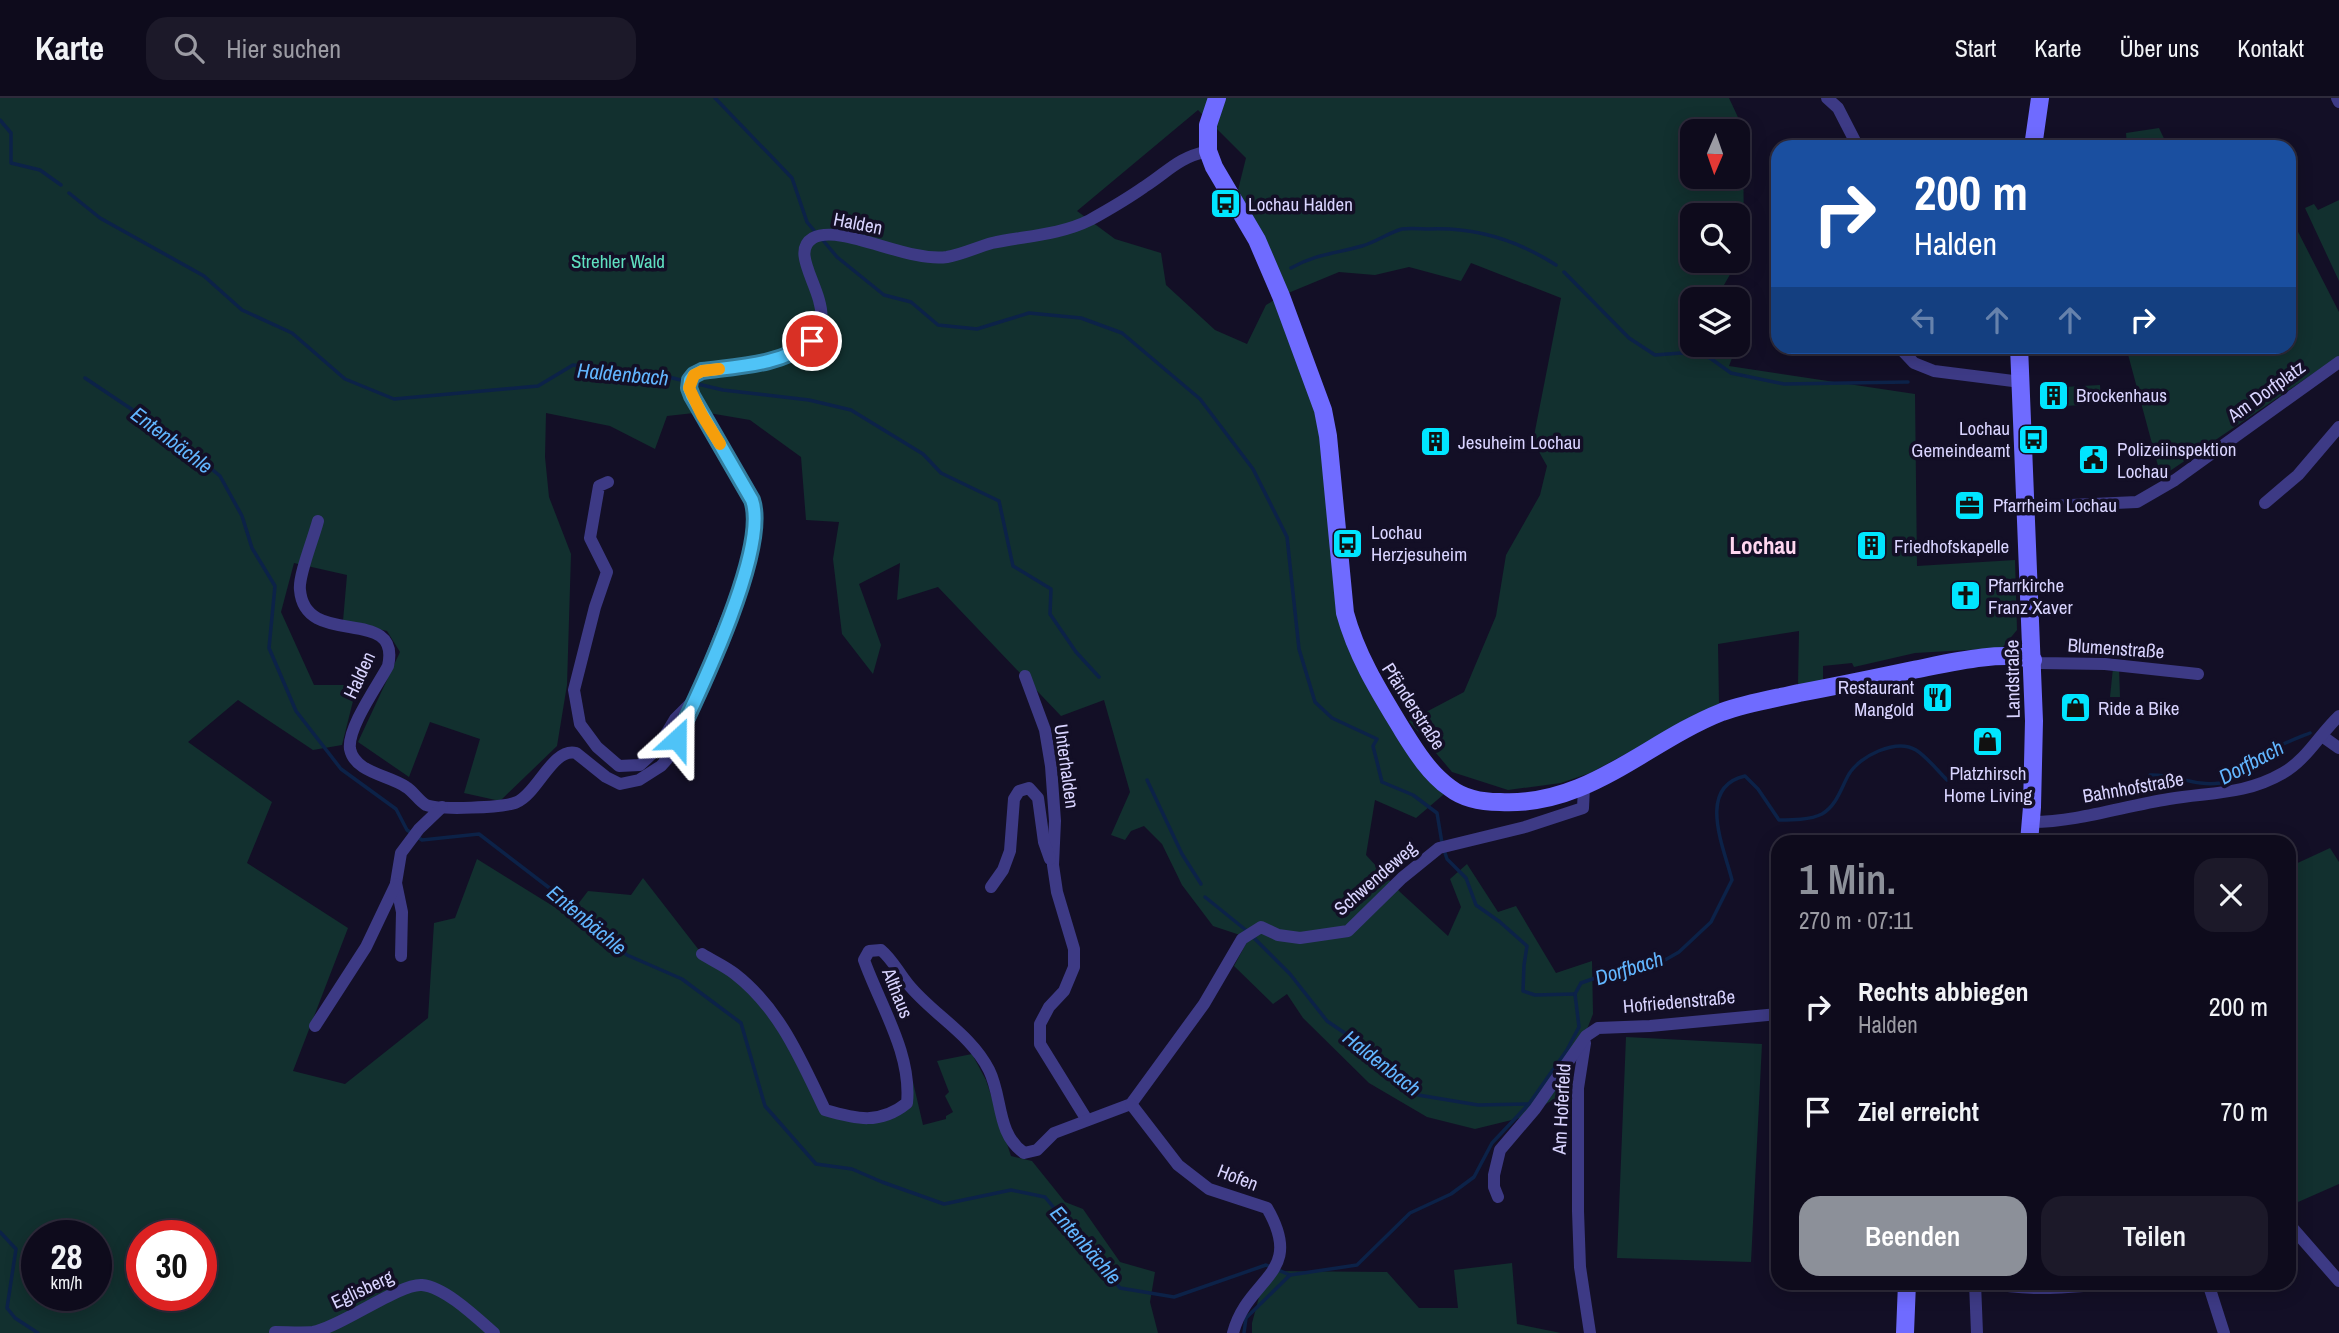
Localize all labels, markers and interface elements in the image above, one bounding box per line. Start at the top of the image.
search box [146,17,636,80]
text: Karte [35,26,104,70]
icon: search [170,29,208,67]
text: Hier suchen [226,31,341,66]
text: Start [1955,32,1996,64]
text: Karte [2034,32,2081,64]
text: Über uns [2119,32,2199,64]
text: Kontakt [2237,32,2304,64]
north arrow [1680,119,1750,189]
map controls [1680,119,1750,357]
text: 200 m [1914,159,2028,225]
icon: right [1799,168,1890,259]
bus stop icon: Lochau Halden [1208,187,1242,221]
place label: Lochau Halden [1248,191,1353,217]
button: search [1680,203,1750,273]
street label: Halden [831,206,885,240]
text: Halden [1914,222,1997,265]
park label: Strehler Wald [571,248,665,274]
button: layers [1680,287,1750,357]
icon: left [1905,301,1943,339]
icon: ahead [1978,301,2016,339]
icon: ahead [2051,301,2089,339]
icon: right [2124,301,2162,339]
pin [782,311,842,371]
icon: arrive [793,322,831,360]
street label: Am Dorfplatz [2221,354,2310,429]
water label: Haldenbach [576,356,670,392]
building icon: Brockenhaus [2036,378,2070,412]
place label: Brockenhaus [2076,382,2167,408]
water label: Entenbächle [125,400,219,480]
place label: Lochau Gemeindeamt [1911,415,2011,463]
bus stop icon: Lochau Gemeindeamt [2016,422,2050,456]
building icon: Jesuheim Lochau [1418,425,1452,459]
place label: Jesuheim Lochau [1458,429,1581,455]
place label: Polizeiinspektion Lochau [2117,436,2237,484]
public building icon: Polizeiinspektion Lochau [2077,443,2111,477]
office icon: Pfarrheim Lochau [1953,488,1987,522]
place label: Pfarrheim Lochau [1993,492,2117,518]
place label: Lochau Herzjesuheim [1371,519,1467,567]
bus stop icon: Lochau Herzjesuheim [1331,526,1365,560]
building icon: Friedhofskapelle [1854,529,1888,563]
district label: Lochau [1729,530,1797,561]
place label: Friedhofskapelle [1894,533,2009,559]
place label: Pfarrkirche Franz Xaver [1988,572,2073,620]
church icon: Pfarrkirche Franz Xaver [1948,579,1982,613]
street label: Blumenstraße [2067,632,2165,664]
street label: Landstraße [1998,639,2026,719]
street label: Halden [337,647,381,703]
street label: Pfänderstraße [1376,658,1452,754]
place label: Restaurant Mangold [1838,674,1915,722]
restaurant icon: Restaurant Mangold [1920,681,1954,715]
shop icon: Ride a Bike [2058,691,2092,725]
place label: Ride a Bike [2098,695,2179,721]
position arrow [640,702,714,776]
street label: Unterhalden [1048,722,1086,810]
shop icon: Platzhirsch Home Living [1971,725,2005,759]
water label: Dorfbach [2213,733,2289,791]
place label: Platzhirsch Home Living [1944,760,2032,808]
street label: Bahnhofstraße [2080,765,2186,809]
street label: Schwendeweg [1328,835,1422,921]
text: 1 Min. [1799,851,1896,907]
button: close [2194,858,2268,932]
water label: Entenbächle [541,878,633,962]
text: 270 m · 07:11 [1799,905,1913,936]
water label: Dorfbach [1591,944,1667,992]
street label: Althaus [876,963,920,1022]
text: Rechts abbiegen [1858,974,2029,1009]
street label: Hofriedenstraße [1622,983,1736,1019]
icon: right [1799,988,1837,1026]
text: 200 m [2209,989,2268,1024]
text: Halden [1858,1009,1918,1040]
water label: Haldenbach [1337,1023,1427,1103]
street label: Am Hoferfeld [1546,1063,1576,1156]
icon: arrive [1799,1093,1837,1131]
text: Ziel erreicht [1858,1094,1979,1129]
text: 70 m [2221,1094,2268,1129]
street label: Hofen [1214,1157,1262,1197]
button: Beenden [1799,1196,2027,1276]
button: Teilen [2041,1196,2268,1276]
water label: Entenbächle [1044,1199,1128,1291]
speed limit sign: 30 [126,1220,217,1311]
text: 28 [51,1233,82,1280]
street label: Eglisberg [327,1263,398,1315]
text: km/h [51,1270,83,1295]

